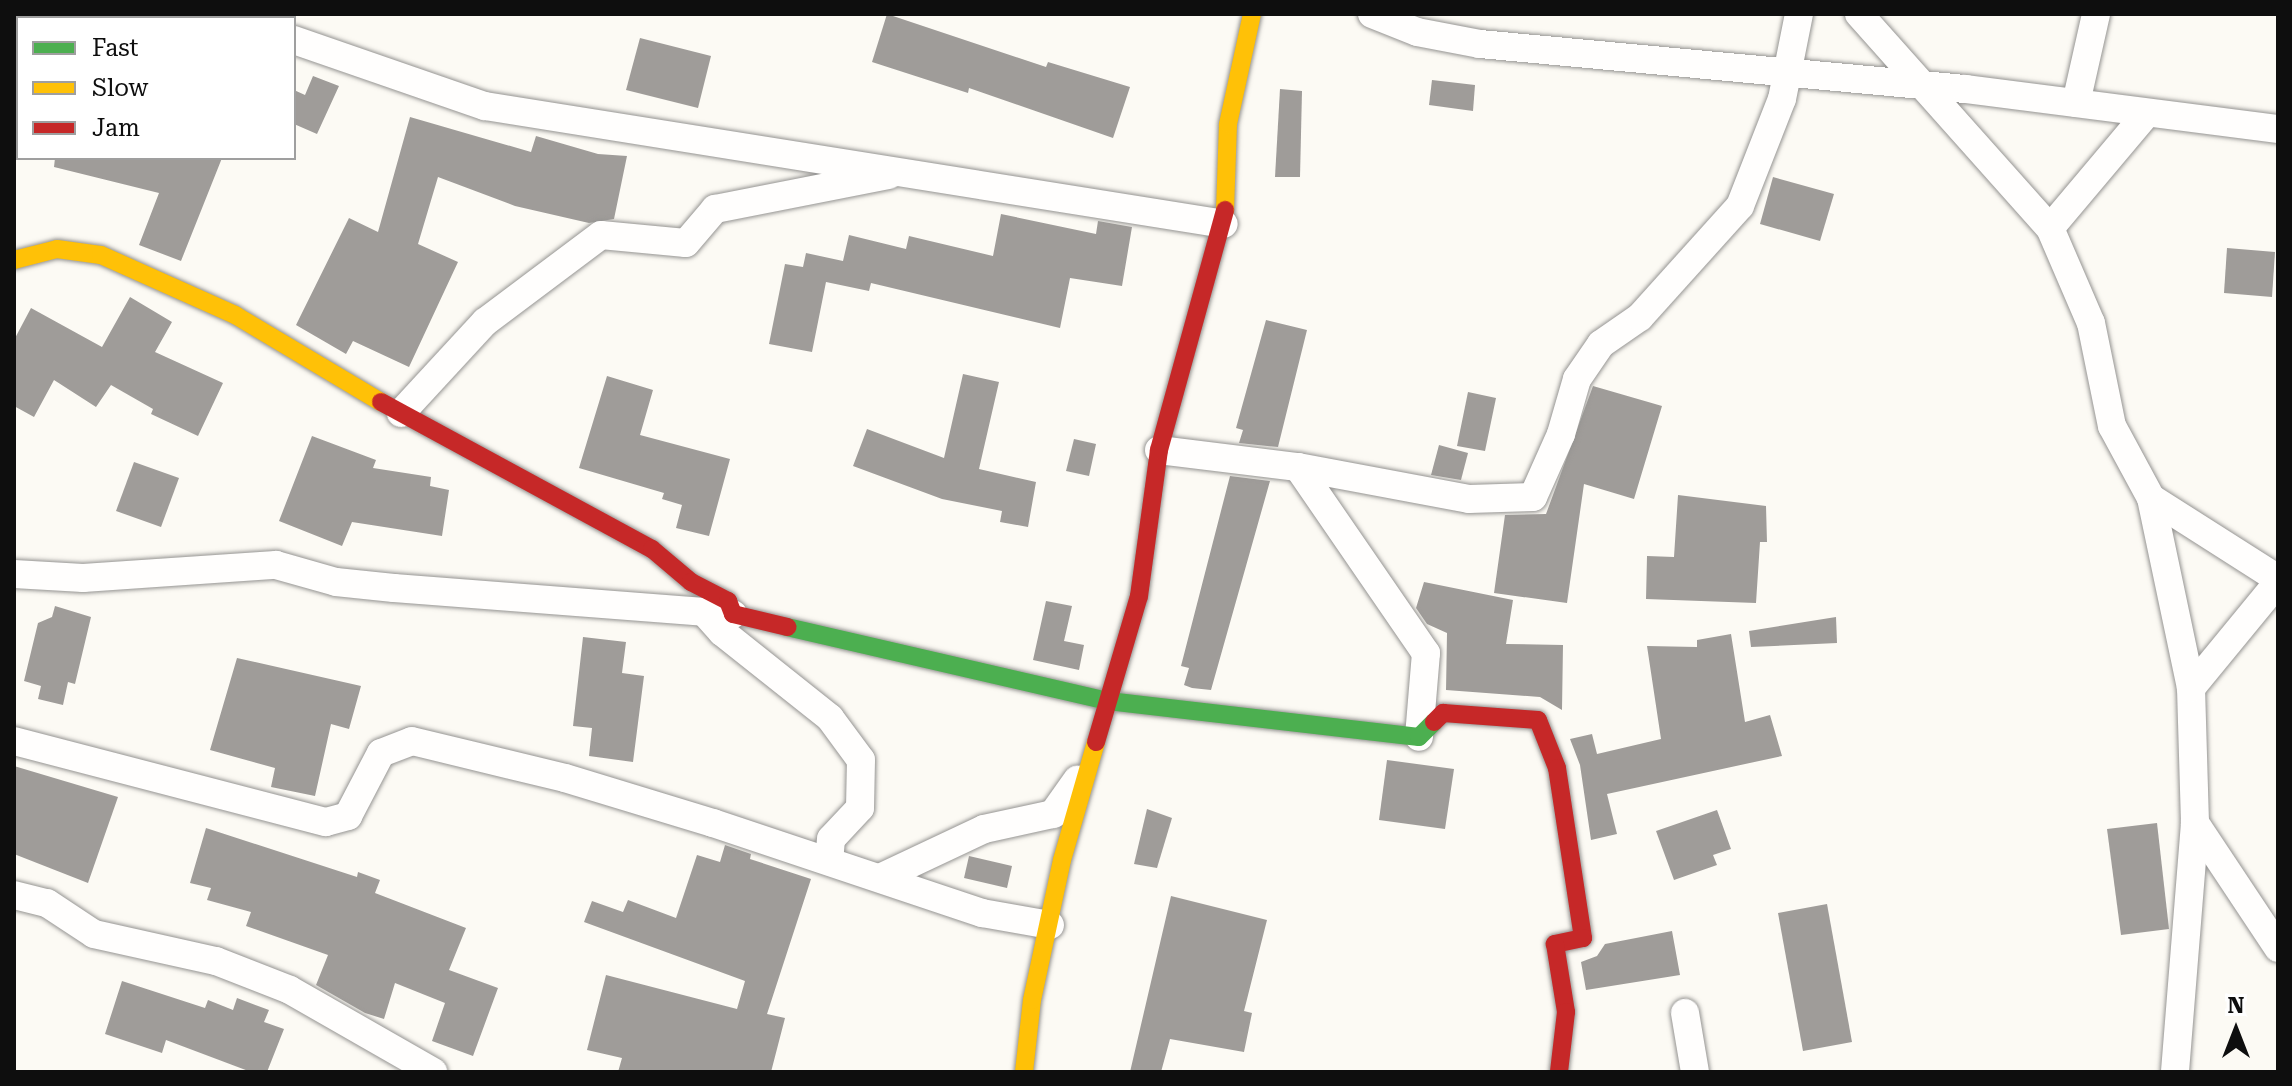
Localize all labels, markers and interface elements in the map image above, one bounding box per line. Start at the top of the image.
legend [16,16,296,160]
text: Fast [92,34,139,62]
text: Slow [92,74,148,102]
text: Jam [92,114,140,142]
north arrow [2196,990,2276,1070]
text: N [2228,993,2244,1018]

